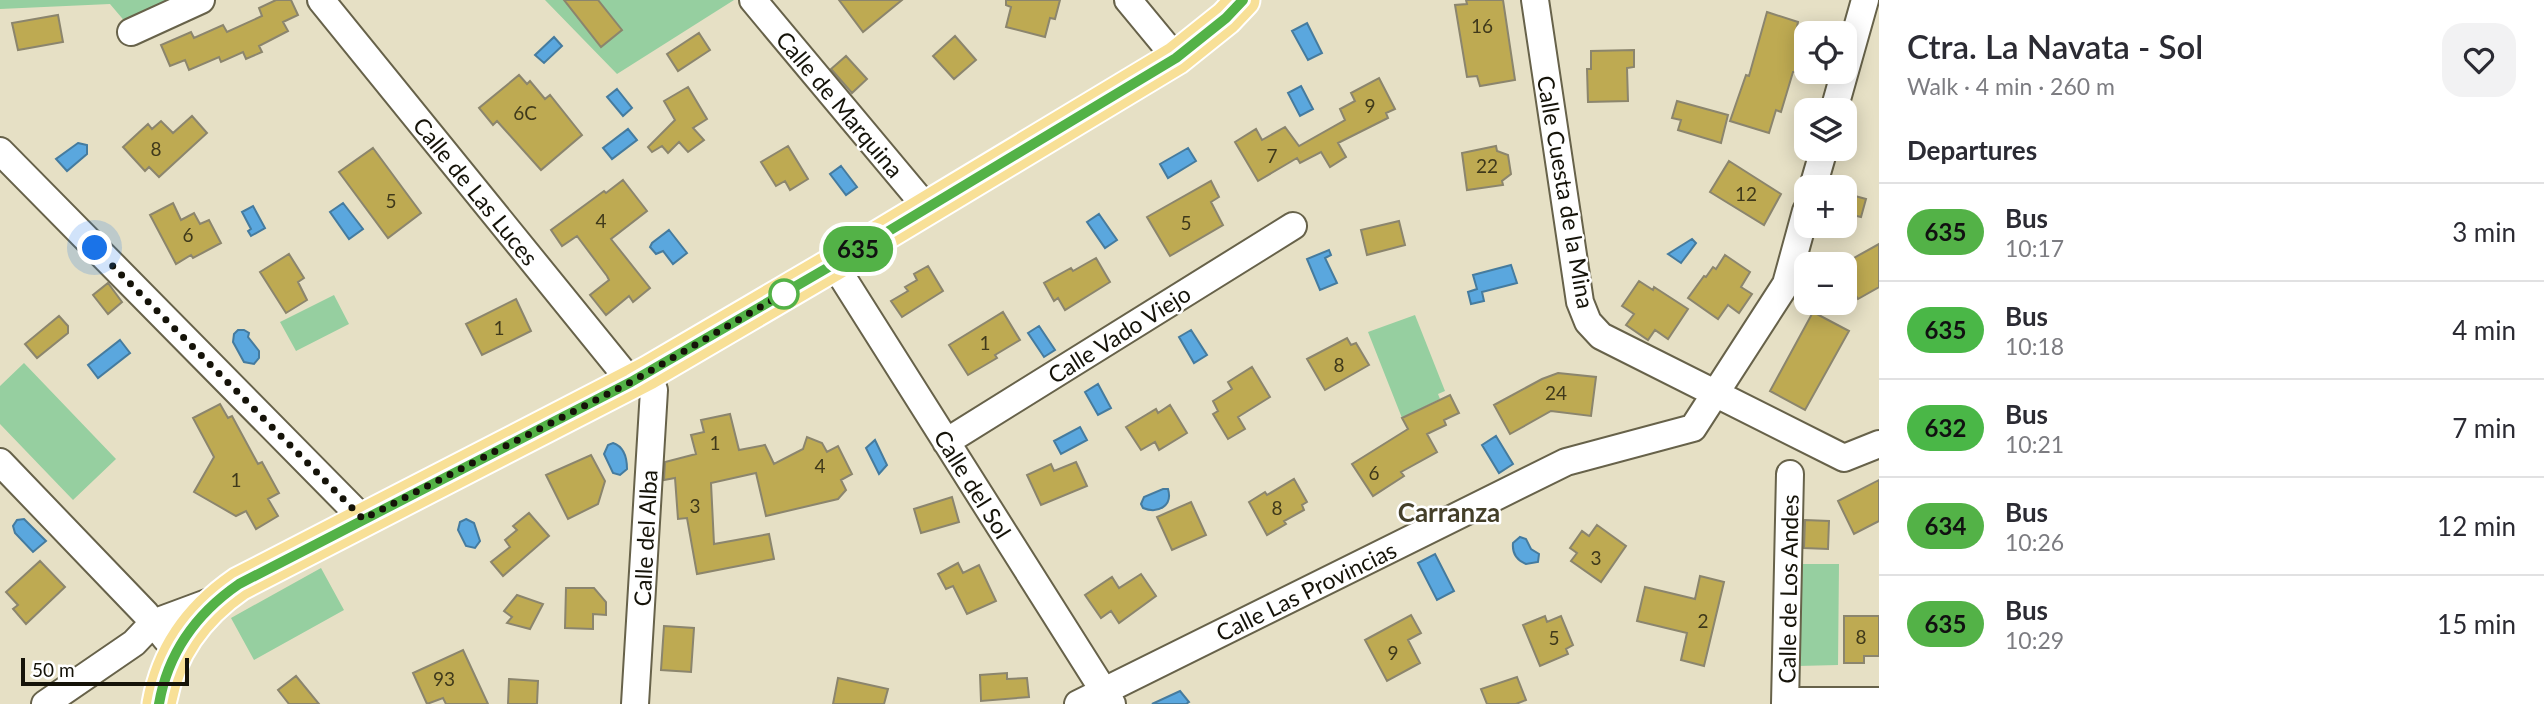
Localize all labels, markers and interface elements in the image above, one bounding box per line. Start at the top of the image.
house number: 16 [1471,14,1493,37]
map controls [1794,21,1857,315]
button: locate [1794,21,1857,84]
button: heart [2442,23,2516,97]
street label: Calle de Marquina [771,25,909,183]
text: Ctra. La Navata - Sol [1907,26,2203,66]
text: Walk · 4 min · 260 m [1907,72,2115,100]
street label: Calle Cuesta de la Mina [1532,73,1600,311]
house number: 9 [1364,94,1376,117]
button: layers [1794,98,1857,161]
house number: 6C [513,101,537,124]
street label: Calle de Las Luces [408,111,544,271]
text: Departures [1907,134,2037,166]
house number: 8 [150,137,162,160]
house number: 7 [1266,144,1278,167]
house number: 22 [1476,154,1498,177]
button: + [1794,175,1857,238]
house number: 12 [1735,182,1757,205]
house number: 5 [385,189,397,212]
text: Bus [2005,202,2048,234]
house number: 4 [595,209,607,232]
house number: 5 [1180,211,1192,234]
text: 3 min [2452,216,2516,248]
text: 635 [1925,217,1966,246]
house number: 6 [182,223,194,246]
line badge: 635 [818,226,898,272]
your location [77,230,112,265]
text: 635 [837,234,879,263]
text: 10:17 [2005,234,2064,262]
button: − [1794,252,1857,315]
unlabelled marker [769,279,799,309]
street label: Calle Vado Viejo [1042,279,1196,389]
text: Bus [2005,300,2048,332]
text: 4 min [2452,314,2516,346]
text: 635 [1925,315,1966,344]
house number: 1 [493,316,505,339]
house number: 1 [979,331,991,354]
text: 10:18 [2005,332,2064,360]
house number: 8 [1333,353,1345,376]
house number: 24 [1545,381,1567,404]
text: Bus [2005,398,2048,430]
text: 7 min [2452,412,2516,444]
text: 632 [1925,413,1966,442]
street label: Calle del Sol [929,424,1017,544]
text: 10:21 [2005,430,2064,458]
house number: 1 [709,431,721,454]
house number: 4 [814,454,826,477]
house number: 6 [1368,461,1380,484]
house number: 1 [230,468,242,491]
street label: Calle del Alba [627,469,663,607]
house number: 3 [689,494,701,517]
street label: Calle de Los Andes [1772,494,1804,684]
house number: 8 [1271,496,1283,519]
district label: Carranza [1398,496,1500,528]
text: Bus [2005,496,2048,528]
text: 12 min [2437,510,2516,542]
text: 634 [1925,511,1966,540]
text: 10:26 [2005,528,2064,556]
street label: Calle Las Provincias [1211,535,1401,647]
house number: 3 [1590,546,1602,569]
text: Bus [2005,594,2048,626]
text: 15 min [2437,608,2516,640]
house number: 2 [1697,609,1709,632]
text: 635 [1925,609,1966,638]
house number: 8 [1855,625,1867,648]
house number: 5 [1548,626,1560,649]
text: 10:29 [2005,626,2064,654]
house number: 9 [1387,641,1399,664]
scale bar [21,655,189,687]
text: 50 m [32,658,75,681]
house number: 93 [433,667,455,690]

